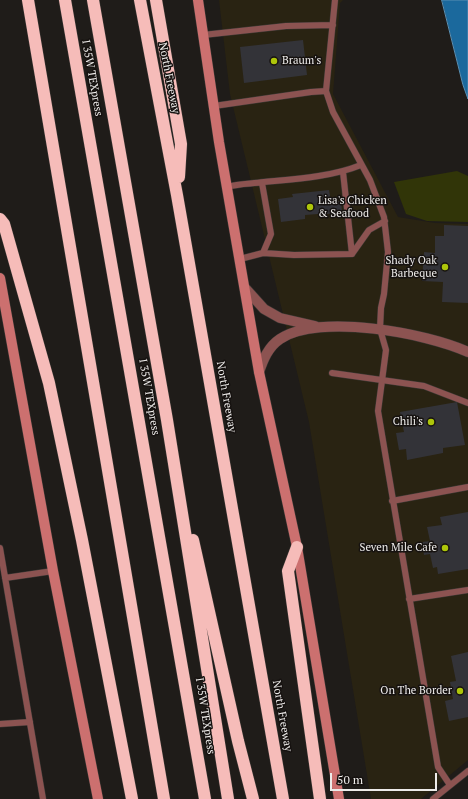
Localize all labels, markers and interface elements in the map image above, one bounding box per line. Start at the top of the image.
street label: I 35W TEXpress [79,39,105,117]
street label: North Freeway [156,41,182,115]
place label: Braum's [282,54,321,68]
marker: Braum's [269,56,279,66]
place label: Lisa's Chicken & Seafood [318,194,387,220]
marker: Lisa's Chicken & Seafood [305,202,315,212]
place label: Shady Oak Barbeque [385,254,437,280]
marker: Shady Oak Barbeque [440,262,450,272]
street label: I 35W TEXpress [136,358,162,436]
street label: North Freeway [213,360,239,434]
place label: Chili's [393,415,423,429]
marker: Chili's [426,417,436,427]
place label: Seven Mile Cafe [360,541,437,555]
marker: Seven Mile Cafe [440,543,450,553]
street label: I 35W TEXpress [192,677,218,755]
street label: North Freeway [269,679,295,753]
place label: On The Border [380,684,452,698]
marker: On The Border [455,686,465,696]
scale bar [332,765,439,791]
text: 50 m [337,772,363,787]

